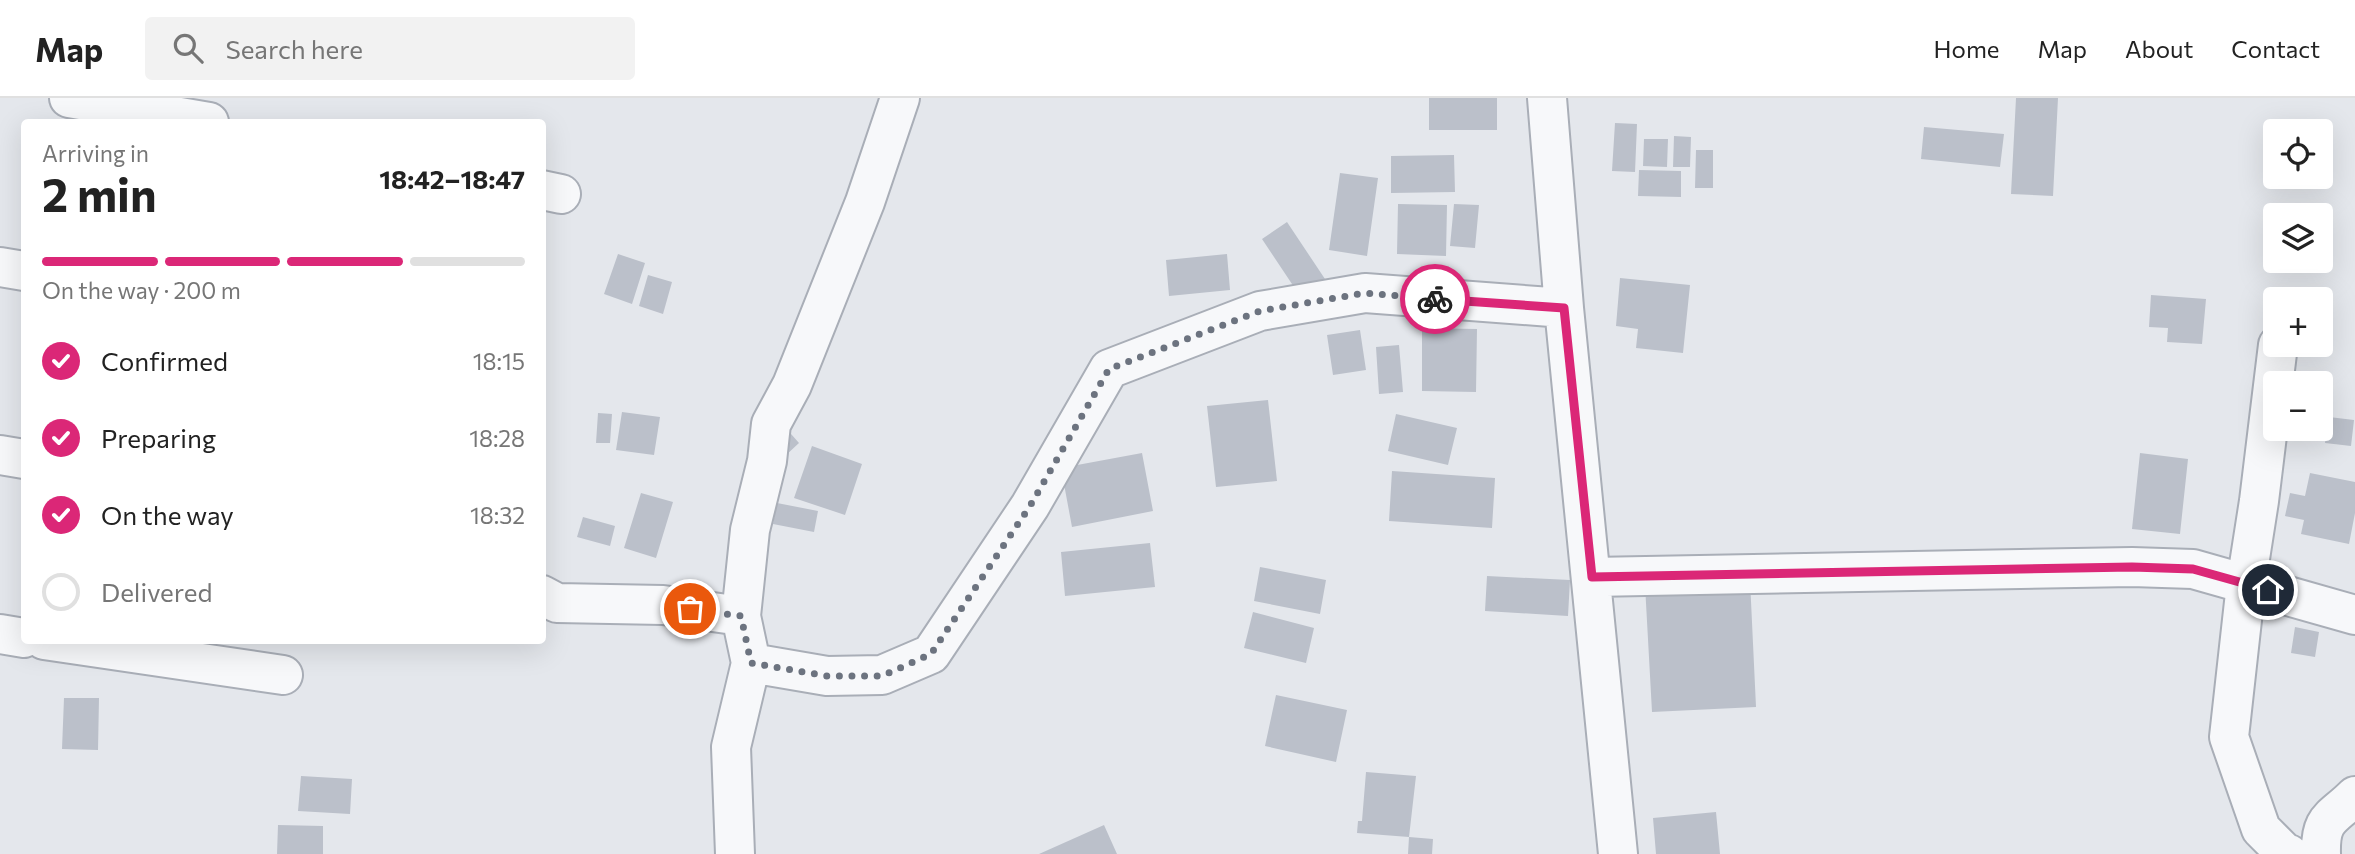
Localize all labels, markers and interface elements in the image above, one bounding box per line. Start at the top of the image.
search box [145,17,635,80]
text: Map [35,28,103,69]
icon: search [169,29,207,67]
text: Search here [225,33,363,64]
text: Home [1934,34,2000,63]
text: Map [2038,34,2087,63]
text: About [2125,34,2193,63]
text: Contact [2231,34,2320,63]
map controls [2263,119,2333,441]
button: locate [2263,119,2333,189]
text: Arriving in [42,139,149,167]
text: 18:42–18:47 [379,163,525,194]
text: 2 min [42,165,157,221]
button: layers [2263,203,2333,273]
courier [1400,264,1470,334]
text: On the way · 200 m [42,276,241,304]
icon: bike [1416,280,1454,318]
button: + [2263,287,2333,357]
icon: check [42,342,80,380]
text: Confirmed [101,345,228,376]
text: 18:15 [473,347,525,375]
button: − [2263,371,2333,441]
icon: check [42,419,80,457]
text: Preparing [101,422,216,453]
text: 18:28 [469,424,525,452]
icon: check [42,496,80,534]
text: On the way [101,499,234,530]
text: 18:32 [470,501,525,529]
pin [2238,560,2298,620]
icon: home [2249,571,2287,609]
text: Delivered [101,576,212,607]
pin [660,579,720,639]
icon: bag [671,590,709,628]

